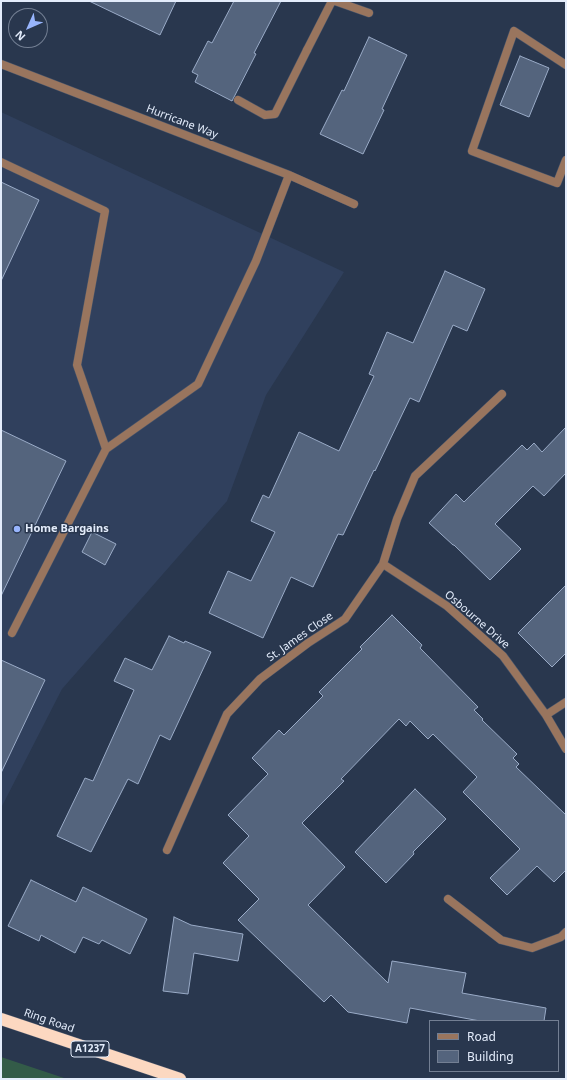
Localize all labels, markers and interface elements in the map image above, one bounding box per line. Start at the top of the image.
north arrow [8,8,48,48]
text: N [11,28,28,45]
street label: Hurricane Way [144,102,220,142]
place label: Home Bargains [25,522,109,536]
marker: Home Bargains [12,524,22,534]
street label: Osbourne Drive [442,588,512,652]
street label: St. James Close [264,609,336,665]
street label: Ring Road [22,1006,76,1036]
legend [429,1020,559,1072]
text: Road [467,1028,496,1045]
road number: A1237 [71,1041,109,1057]
text: Building [467,1048,514,1065]

